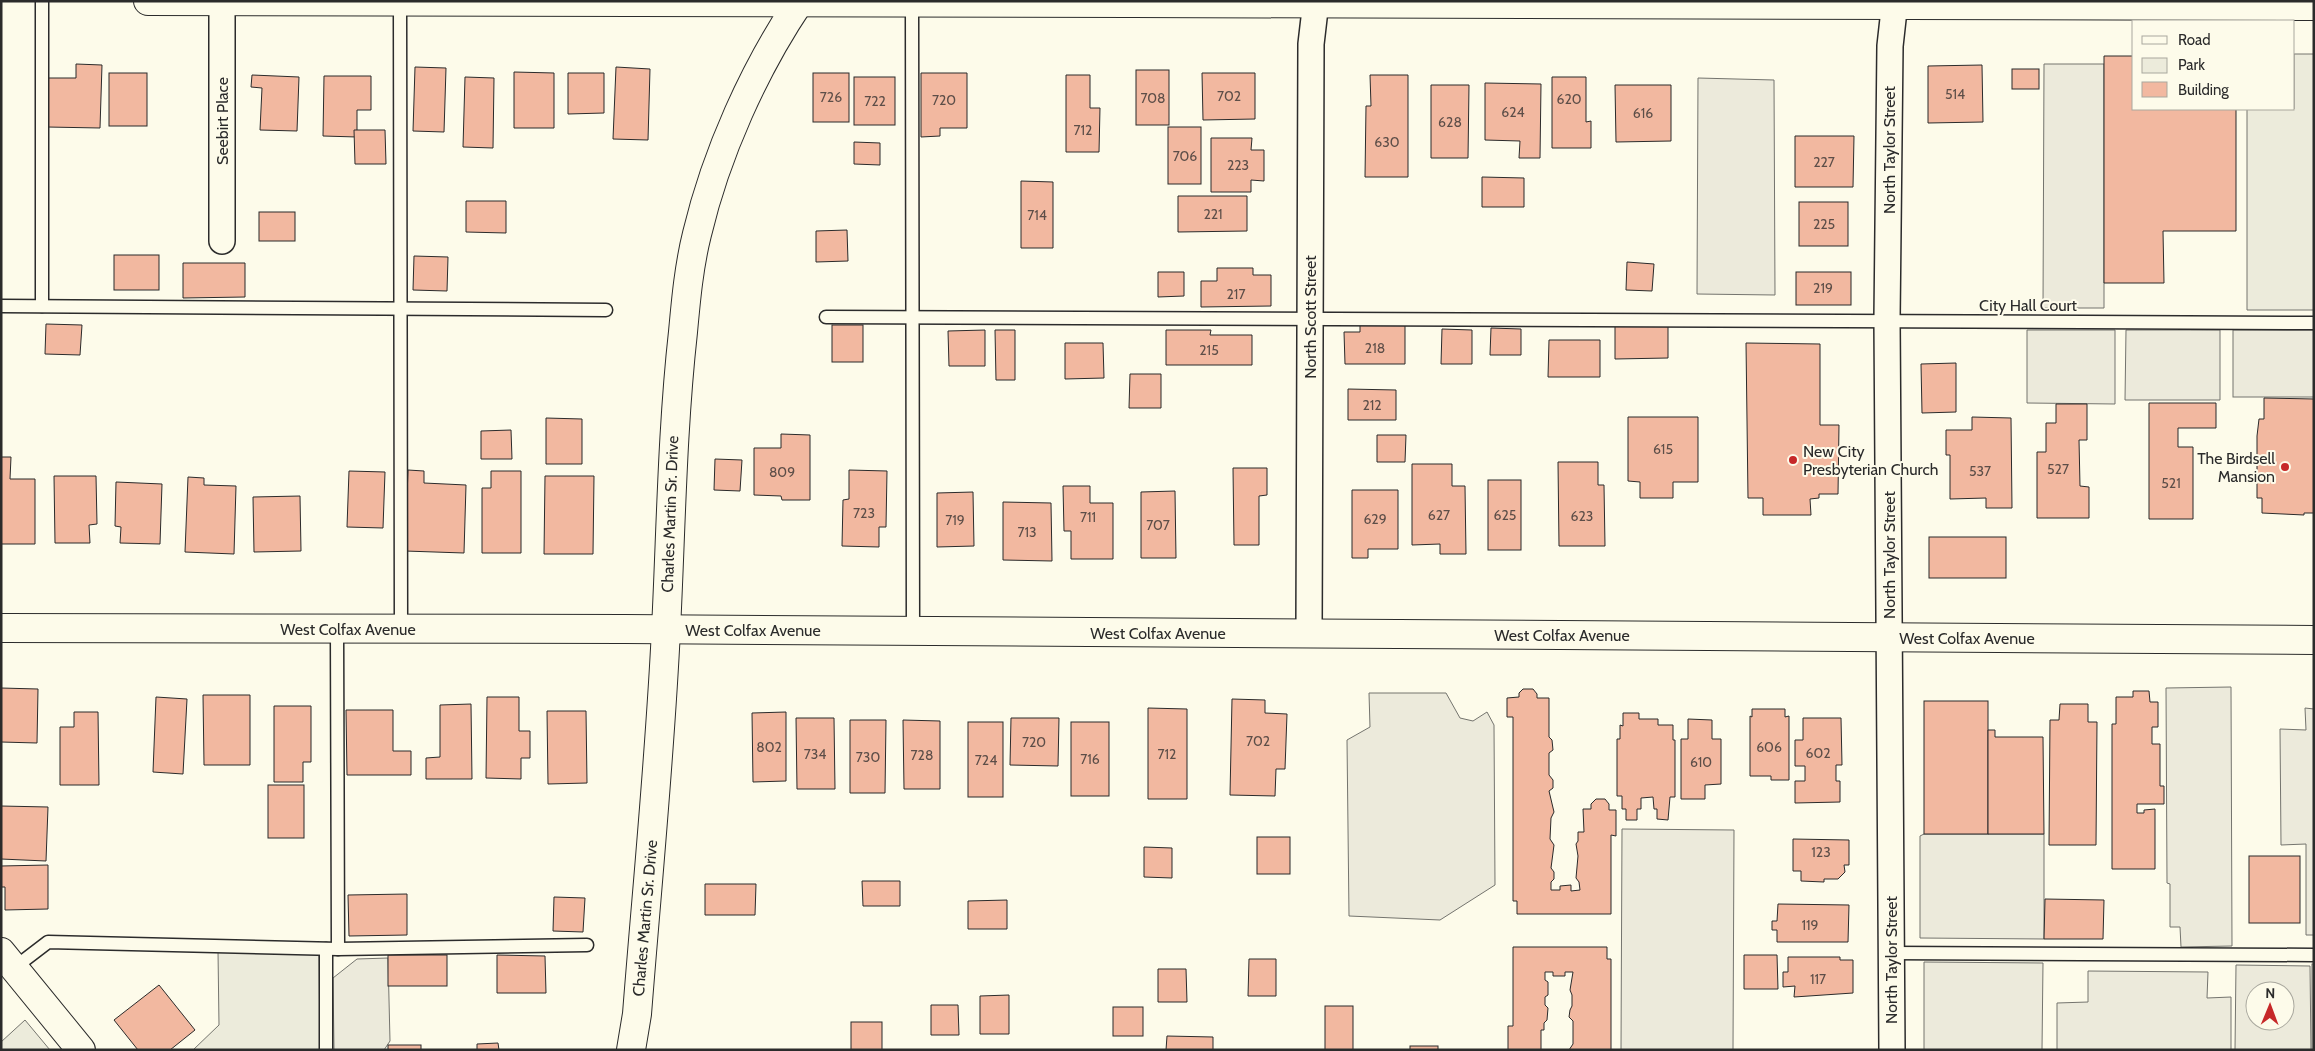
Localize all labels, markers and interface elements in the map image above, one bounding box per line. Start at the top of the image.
legend [2132,20,2295,110]
text: Road [2178,31,2211,49]
text: Park [2178,56,2205,74]
street label: Seebirt Place [213,77,232,165]
text: Building [2178,81,2229,99]
street label: North Taylor Street [1880,85,1899,214]
house number: 514 [1945,85,1965,103]
house number: 702 [1217,87,1241,105]
house number: 726 [820,88,842,106]
house number: 708 [1140,89,1166,107]
house number: 620 [1556,90,1582,108]
house number: 720 [932,91,956,109]
house number: 722 [864,92,886,110]
house number: 624 [1501,103,1525,121]
house number: 616 [1633,104,1653,122]
house number: 628 [1438,113,1462,131]
house number: 712 [1074,121,1092,139]
house number: 630 [1374,133,1400,151]
house number: 706 [1173,147,1197,165]
house number: 227 [1813,153,1835,171]
house number: 223 [1227,156,1249,174]
house number: 221 [1203,205,1223,223]
house number: 714 [1027,206,1047,224]
house number: 225 [1813,215,1835,233]
street label: North Scott Street [1301,255,1320,379]
house number: 219 [1813,279,1833,297]
house number: 217 [1227,285,1245,303]
street label: City Hall Court [1979,296,2078,315]
house number: 218 [1365,339,1385,357]
house number: 215 [1199,341,1219,359]
house number: 212 [1362,396,1382,414]
street label: Charles Martin Sr. Drive [658,435,682,593]
house number: 615 [1653,440,1673,458]
place label: New City Presbyterian Church [1803,442,1938,479]
place label: The Birdsell Mansion [2197,449,2275,486]
marker: New City Presbyterian Church [1787,454,1799,466]
house number: 527 [2047,460,2069,478]
marker: The Birdsell Mansion [2279,461,2291,473]
house number: 537 [1969,462,1991,480]
house number: 809 [769,463,795,481]
house number: 521 [2161,474,2181,492]
street label: North Taylor Street [1880,490,1899,619]
house number: 723 [853,504,875,522]
house number: 627 [1428,506,1450,524]
house number: 625 [1494,506,1516,524]
house number: 623 [1571,507,1593,525]
house number: 711 [1080,508,1096,526]
house number: 629 [1363,510,1387,528]
house number: 719 [945,511,965,529]
house number: 707 [1146,516,1170,534]
house number: 713 [1017,523,1037,541]
street label: West Colfax Avenue [280,620,416,639]
street label: West Colfax Avenue [685,621,821,640]
street label: West Colfax Avenue [1090,624,1226,643]
street label: West Colfax Avenue [1494,626,1630,645]
street label: West Colfax Avenue [1899,629,2035,648]
house number: 702 [1246,732,1270,750]
house number: 720 [1022,733,1046,751]
house number: 802 [756,738,782,756]
house number: 606 [1756,738,1782,756]
house number: 602 [1805,744,1831,762]
house number: 734 [804,745,826,763]
house number: 712 [1158,745,1176,763]
house number: 728 [911,746,933,764]
house number: 730 [856,748,880,766]
house number: 716 [1080,750,1100,768]
house number: 724 [975,751,997,769]
house number: 610 [1690,753,1712,771]
street label: Charles Martin Sr. Drive [629,839,661,997]
house number: 123 [1811,843,1831,861]
street label: North Taylor Street [1882,895,1901,1024]
house number: 119 [1801,916,1819,934]
house number: 117 [1810,970,1826,988]
north arrow [2245,981,2295,1031]
text: N [2265,984,2275,1002]

